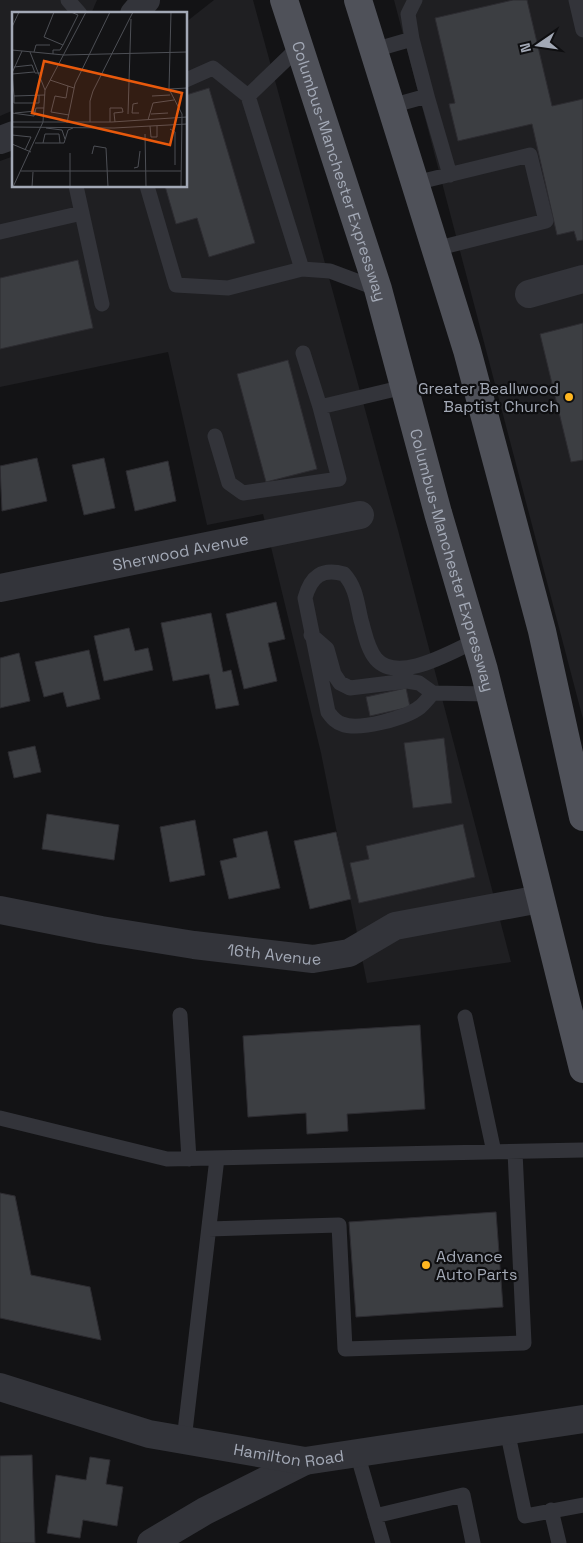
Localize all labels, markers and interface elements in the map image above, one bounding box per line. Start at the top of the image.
inset map [12,12,188,188]
north arrow [513,20,563,70]
street label: Columbus-Manchester Expressway [288,38,391,304]
text: N [516,41,535,55]
place label: Greater Beallwood Baptist Church [418,378,559,417]
marker: Greater Beallwood Baptist Church [563,391,575,403]
street label: Columbus-Manchester Expressway [405,426,499,694]
street label: Sherwood Avenue [110,527,250,575]
street label: 16th Avenue [226,939,323,970]
place label: Advance Auto Parts [436,1246,517,1285]
marker: Advance Auto Parts [420,1259,432,1271]
street label: Hamilton Road [232,1438,345,1471]

